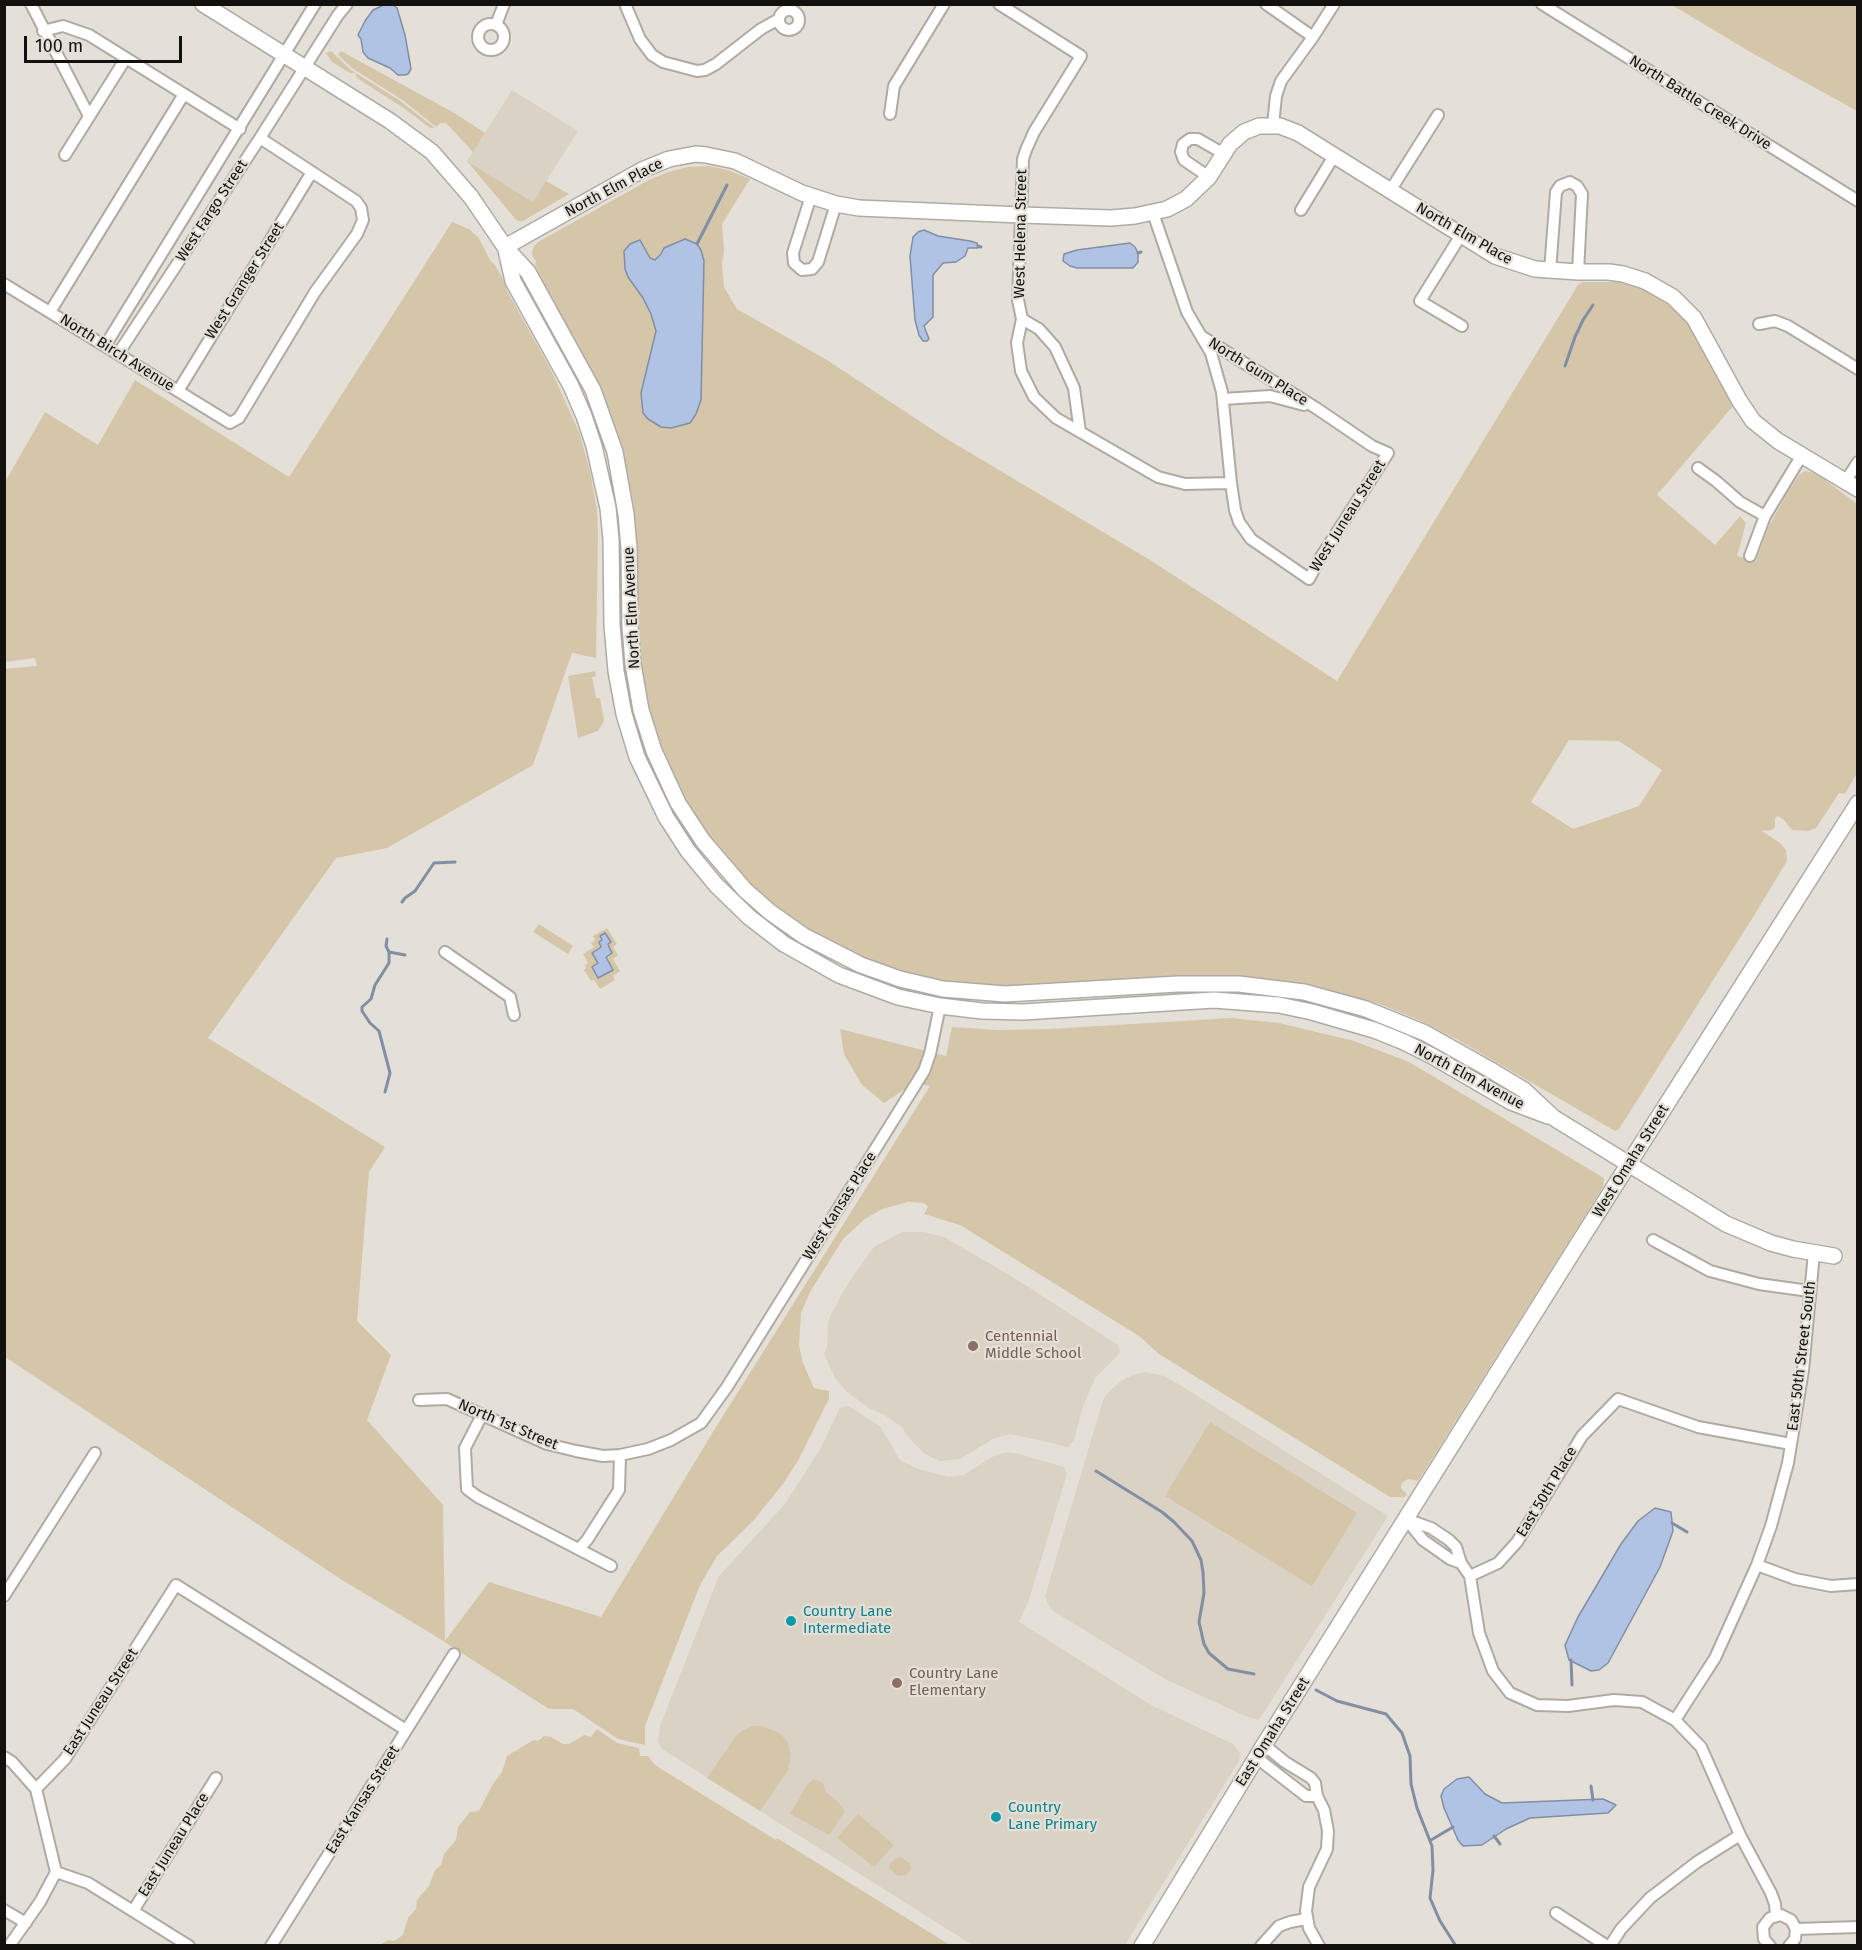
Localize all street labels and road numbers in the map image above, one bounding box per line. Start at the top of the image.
street label: North Battle Creek Drive [1626,52,1774,154]
street label: North Elm Place [562,155,666,221]
street label: West Fargo Street [172,157,252,265]
street label: West Helena Street [1011,169,1031,299]
street label: North Elm Place [1413,199,1515,269]
street label: West Granger Street [202,219,288,343]
street label: North Birch Avenue [57,311,177,395]
street label: North Gum Place [1205,334,1311,410]
street label: West Juneau Street [1306,457,1390,575]
street label: North Elm Avenue [620,547,644,669]
street label: North Elm Avenue [1411,1040,1527,1114]
street label: West Omaha Street [1589,1101,1673,1221]
street label: West Kansas Place [799,1148,881,1264]
street label: East 50th Street South [1784,1280,1820,1432]
street label: North 1st Street [455,1396,561,1454]
street label: East 50th Place [1513,1443,1581,1541]
street label: East Juneau Street [60,1645,142,1759]
street label: East Omaha Street [1232,1674,1314,1790]
street label: East Kansas Street [322,1742,404,1858]
street label: East Juneau Place [135,1790,213,1900]

